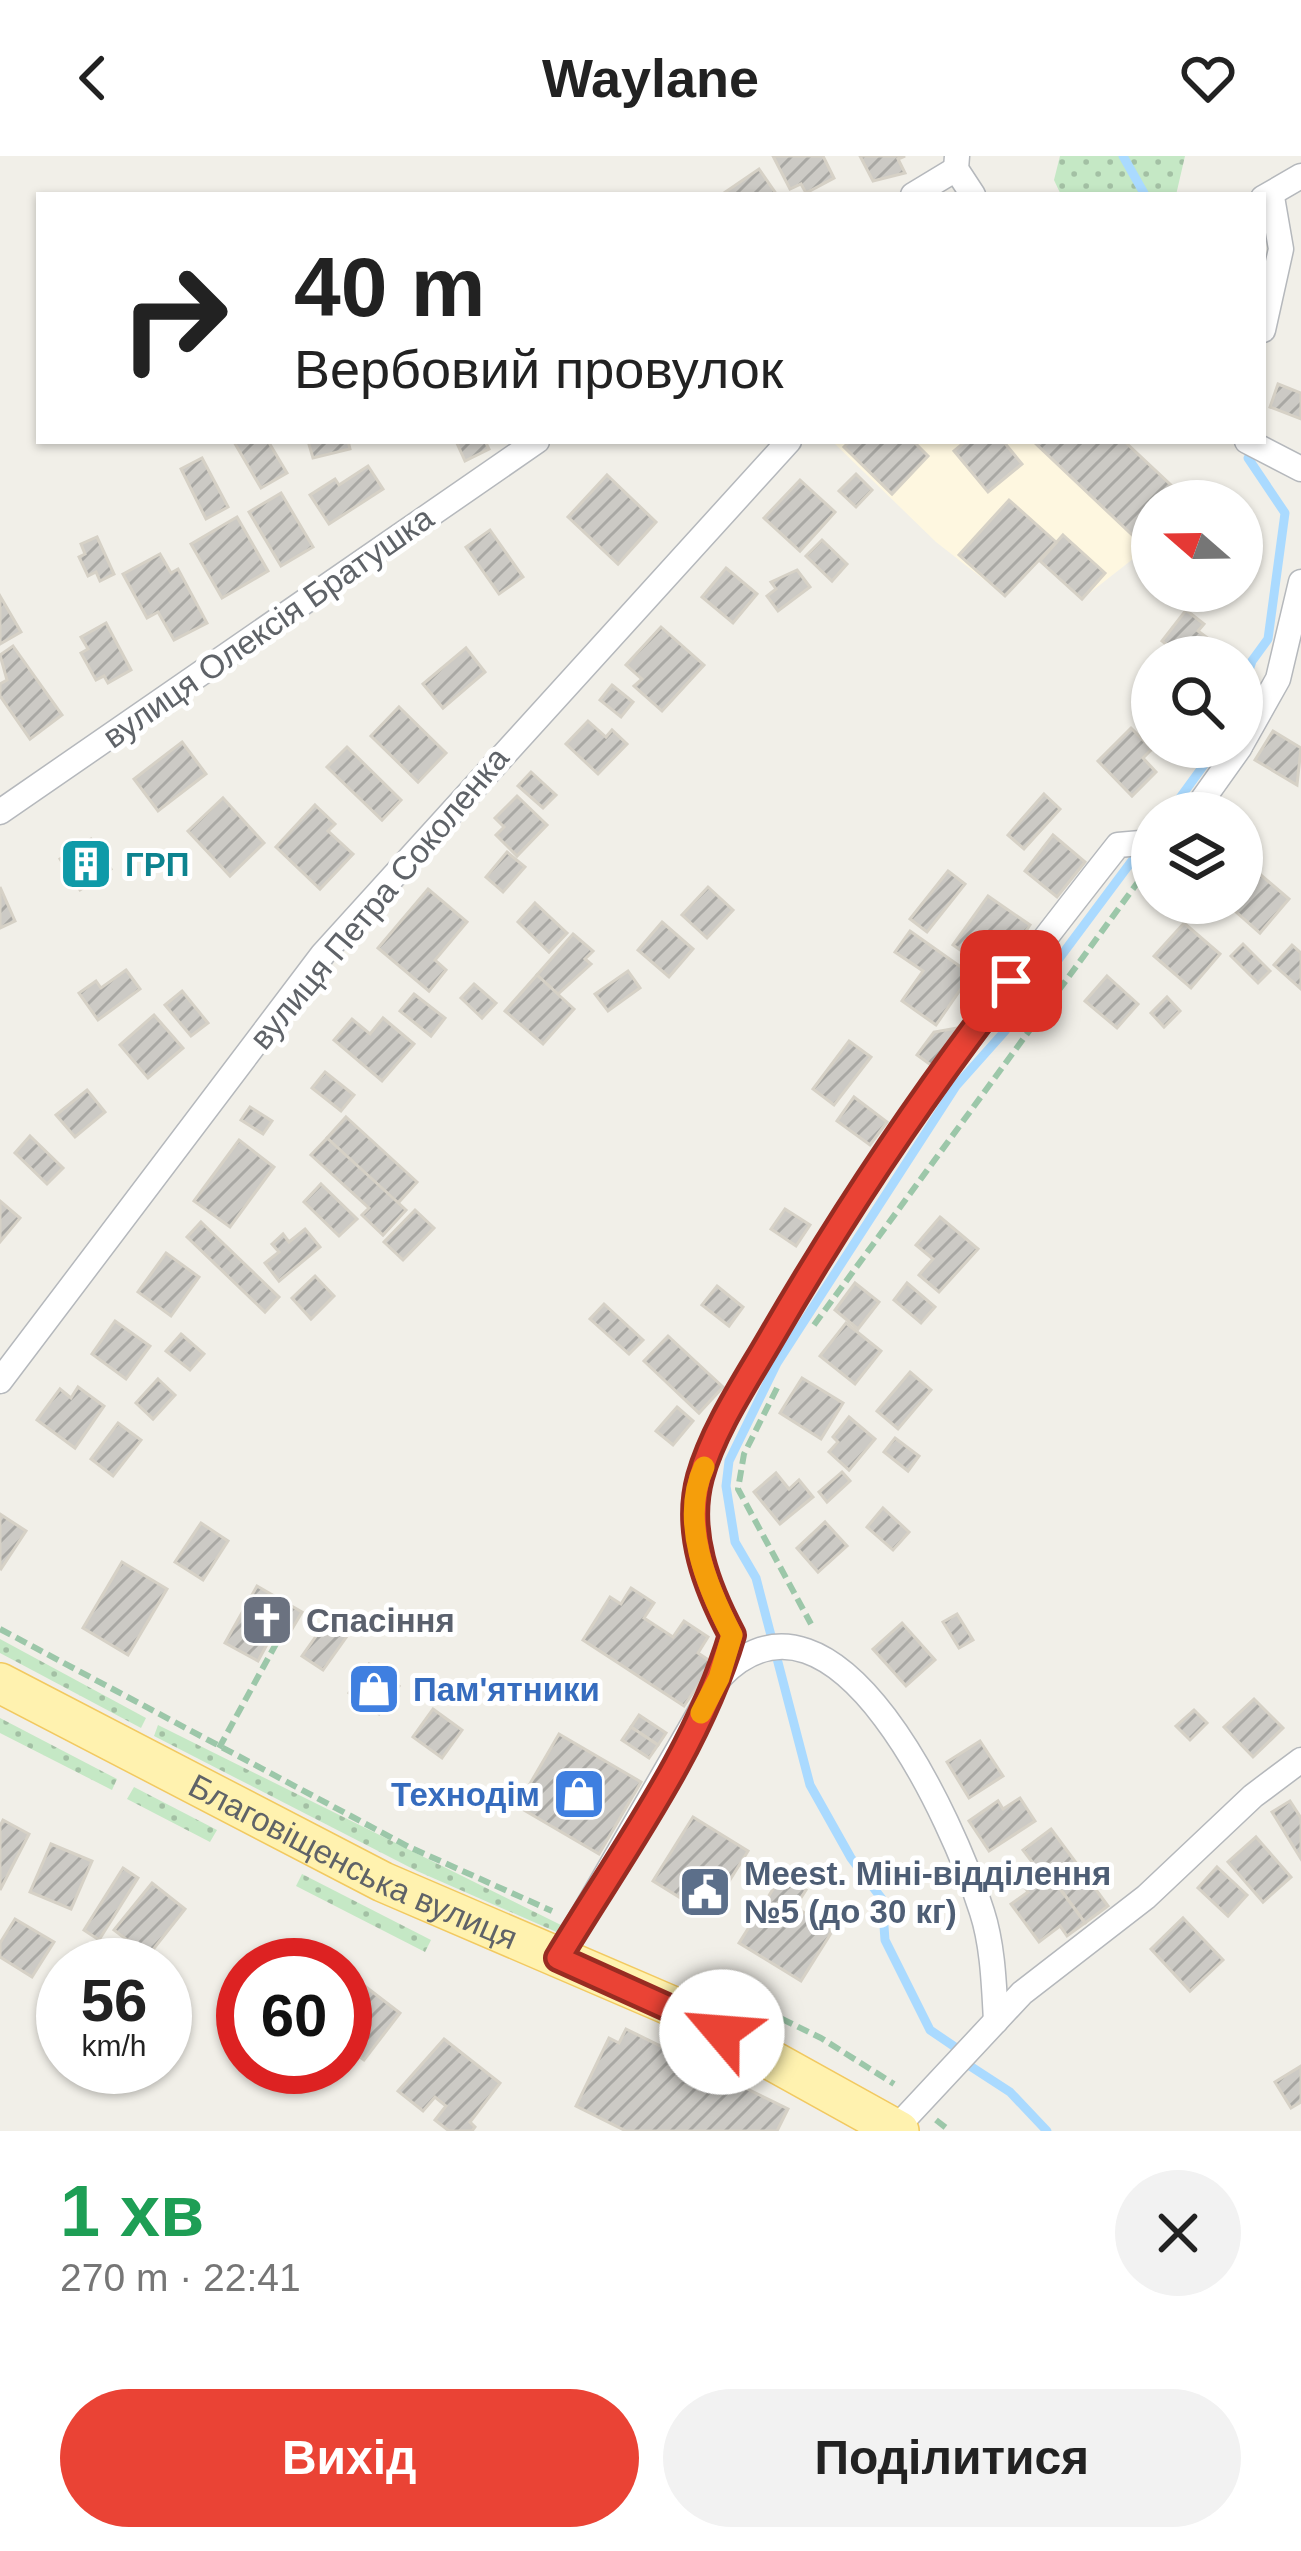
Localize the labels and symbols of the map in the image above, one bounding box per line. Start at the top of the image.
north arrow [1131,480,1263,612]
street label: вулиця Олексія Братушка [96,498,441,755]
street label: вулиця Петра Соколенка [242,739,516,1056]
building icon: ГРП [58,836,114,892]
place label: ГРП [125,846,189,883]
pin [960,930,1062,1032]
church icon: Спасіння [239,1592,295,1648]
place label: Спасіння [306,1602,455,1639]
shop icon: Пам'ятники [346,1661,402,1717]
place label: Пам'ятники [413,1671,600,1708]
street label: Благовіщенська вулиця [183,1766,523,1956]
shop icon: Технодім [551,1766,607,1822]
place label: Технодім [391,1776,540,1813]
place label: Meest. Міні-відділення №5 (до 30 кг) [744,1855,1111,1930]
public building icon: Meest. Міні-відділення №5 (до 30 кг) [677,1864,733,1920]
speed limit sign: 60 [216,1938,372,2094]
position arrow [659,1969,785,2095]

